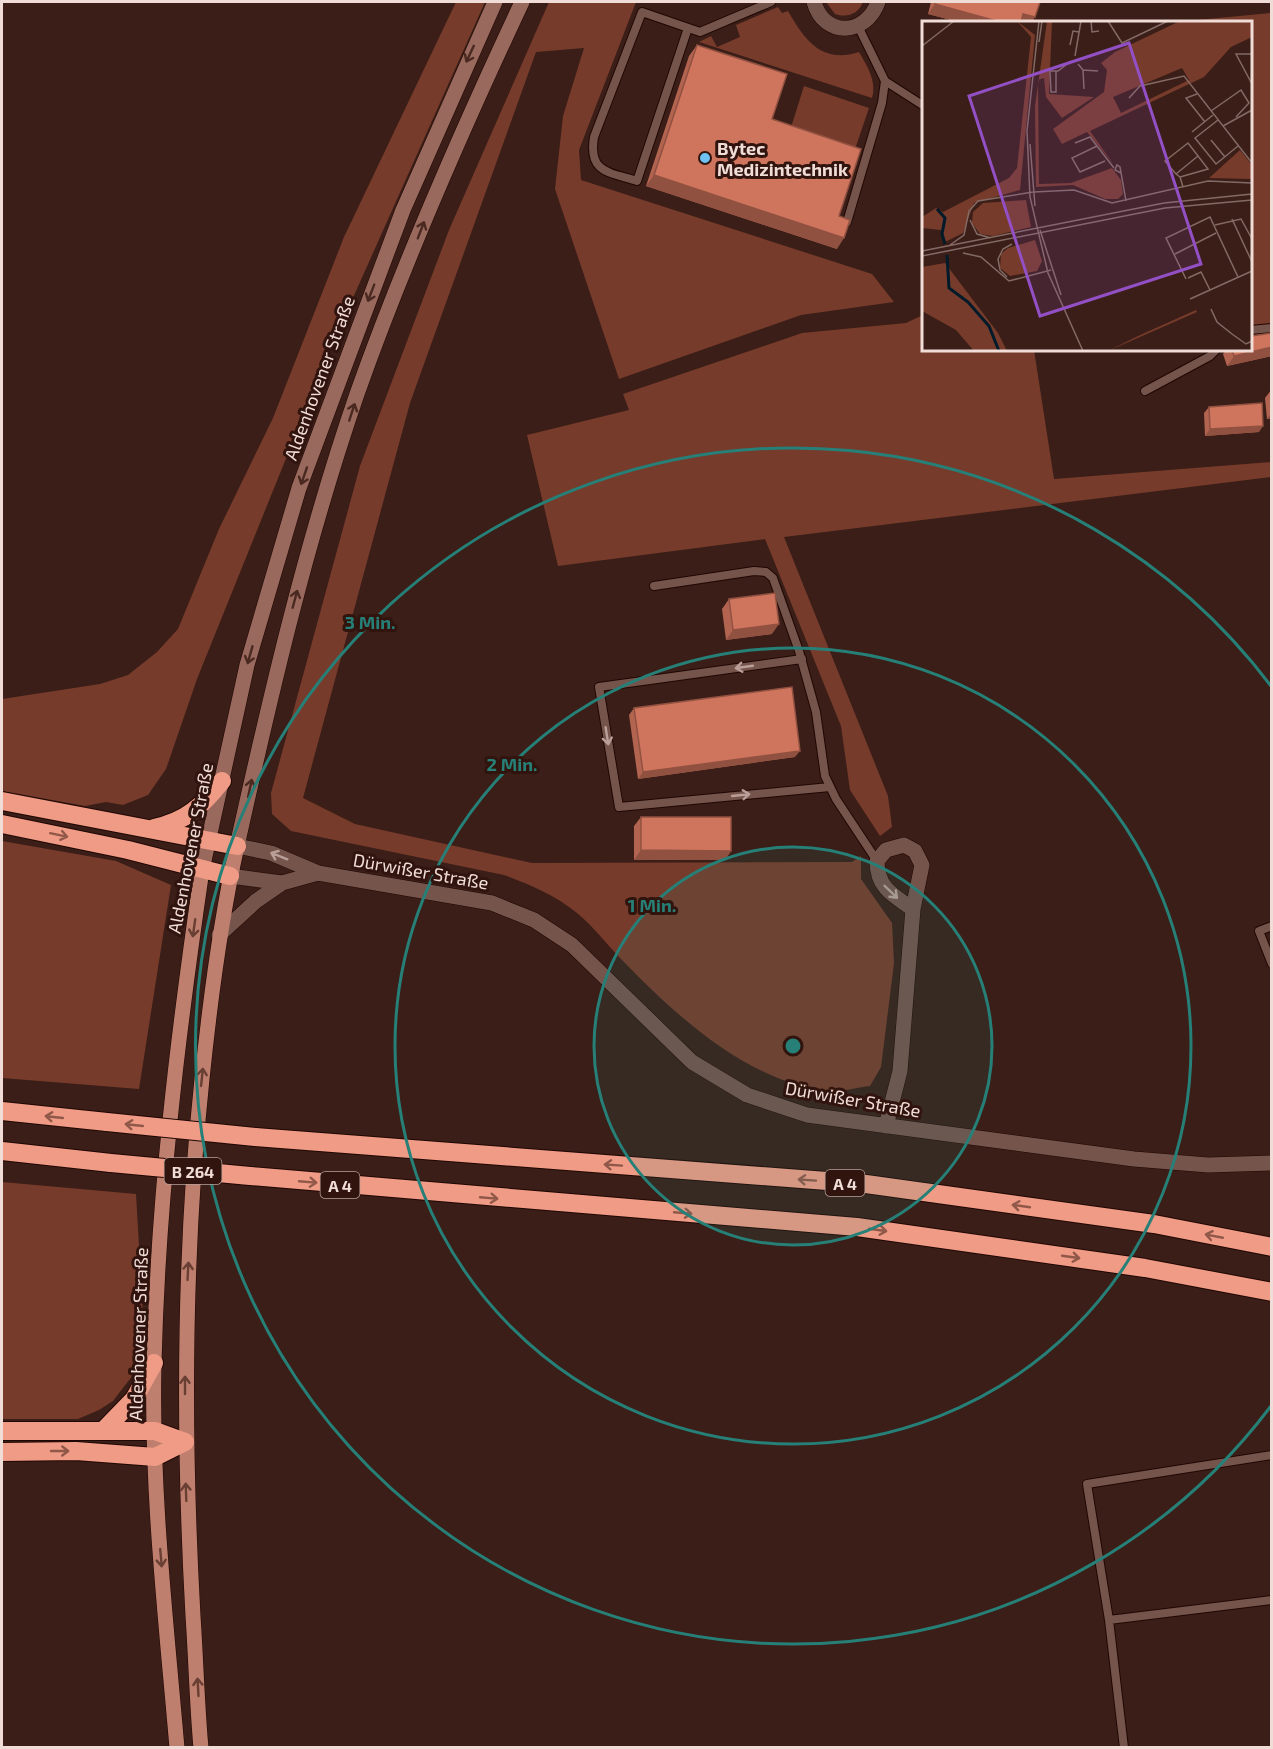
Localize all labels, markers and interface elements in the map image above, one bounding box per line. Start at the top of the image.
inset map [922,21,1252,351]
one-way arrow [464,45,476,63]
place label: Bytec Medizintechnik [717,137,848,180]
marker: Bytec Medizintechnik [698,151,712,165]
one-way arrow [416,221,427,240]
one-way arrow [365,283,376,302]
street label: Aldenhovener Straße [279,293,359,463]
one-way arrow [347,403,358,422]
one-way arrow [297,466,308,485]
one-way arrow [290,590,301,609]
text: 3 Min. [345,611,395,633]
one-way arrow [244,645,255,664]
one-way arrow [734,662,754,673]
one-way arrow [602,725,613,745]
text: 2 Min. [487,753,538,775]
street label: Aldenhovener Straße [163,761,217,935]
one-way arrow [245,779,256,799]
one-way arrow [730,789,750,800]
one-way arrow [49,830,68,842]
street label: Dürwißer Straße [352,848,490,894]
one-way arrow [270,850,288,861]
one-way arrow [883,885,898,899]
text: 1 Min. [628,894,676,916]
one-way arrow [188,918,199,938]
centre of rings [783,1036,803,1056]
one-way arrow [197,1067,208,1087]
street label: Dürwißer Straße [784,1076,922,1122]
one-way arrow [45,1111,65,1122]
one-way arrow [125,1119,144,1130]
road number: B 264 [164,1158,222,1184]
one-way arrow [603,1159,623,1170]
road number: A 4 [826,1170,864,1196]
road number: A 4 [320,1172,360,1198]
one-way arrow [798,1174,818,1185]
one-way arrow [298,1177,317,1188]
one-way arrow [479,1192,498,1203]
one-way arrow [1012,1200,1032,1211]
one-way arrow [673,1208,693,1219]
one-way arrow [867,1225,887,1236]
one-way arrow [1205,1230,1224,1241]
street label: Aldenhovener Straße [124,1247,152,1421]
one-way arrow [1060,1252,1080,1263]
one-way arrow [182,1261,193,1281]
one-way arrow [179,1376,191,1396]
one-way arrow [49,1445,69,1457]
one-way arrow [181,1482,192,1502]
one-way arrow [156,1547,167,1567]
one-way arrow [192,1677,203,1697]

